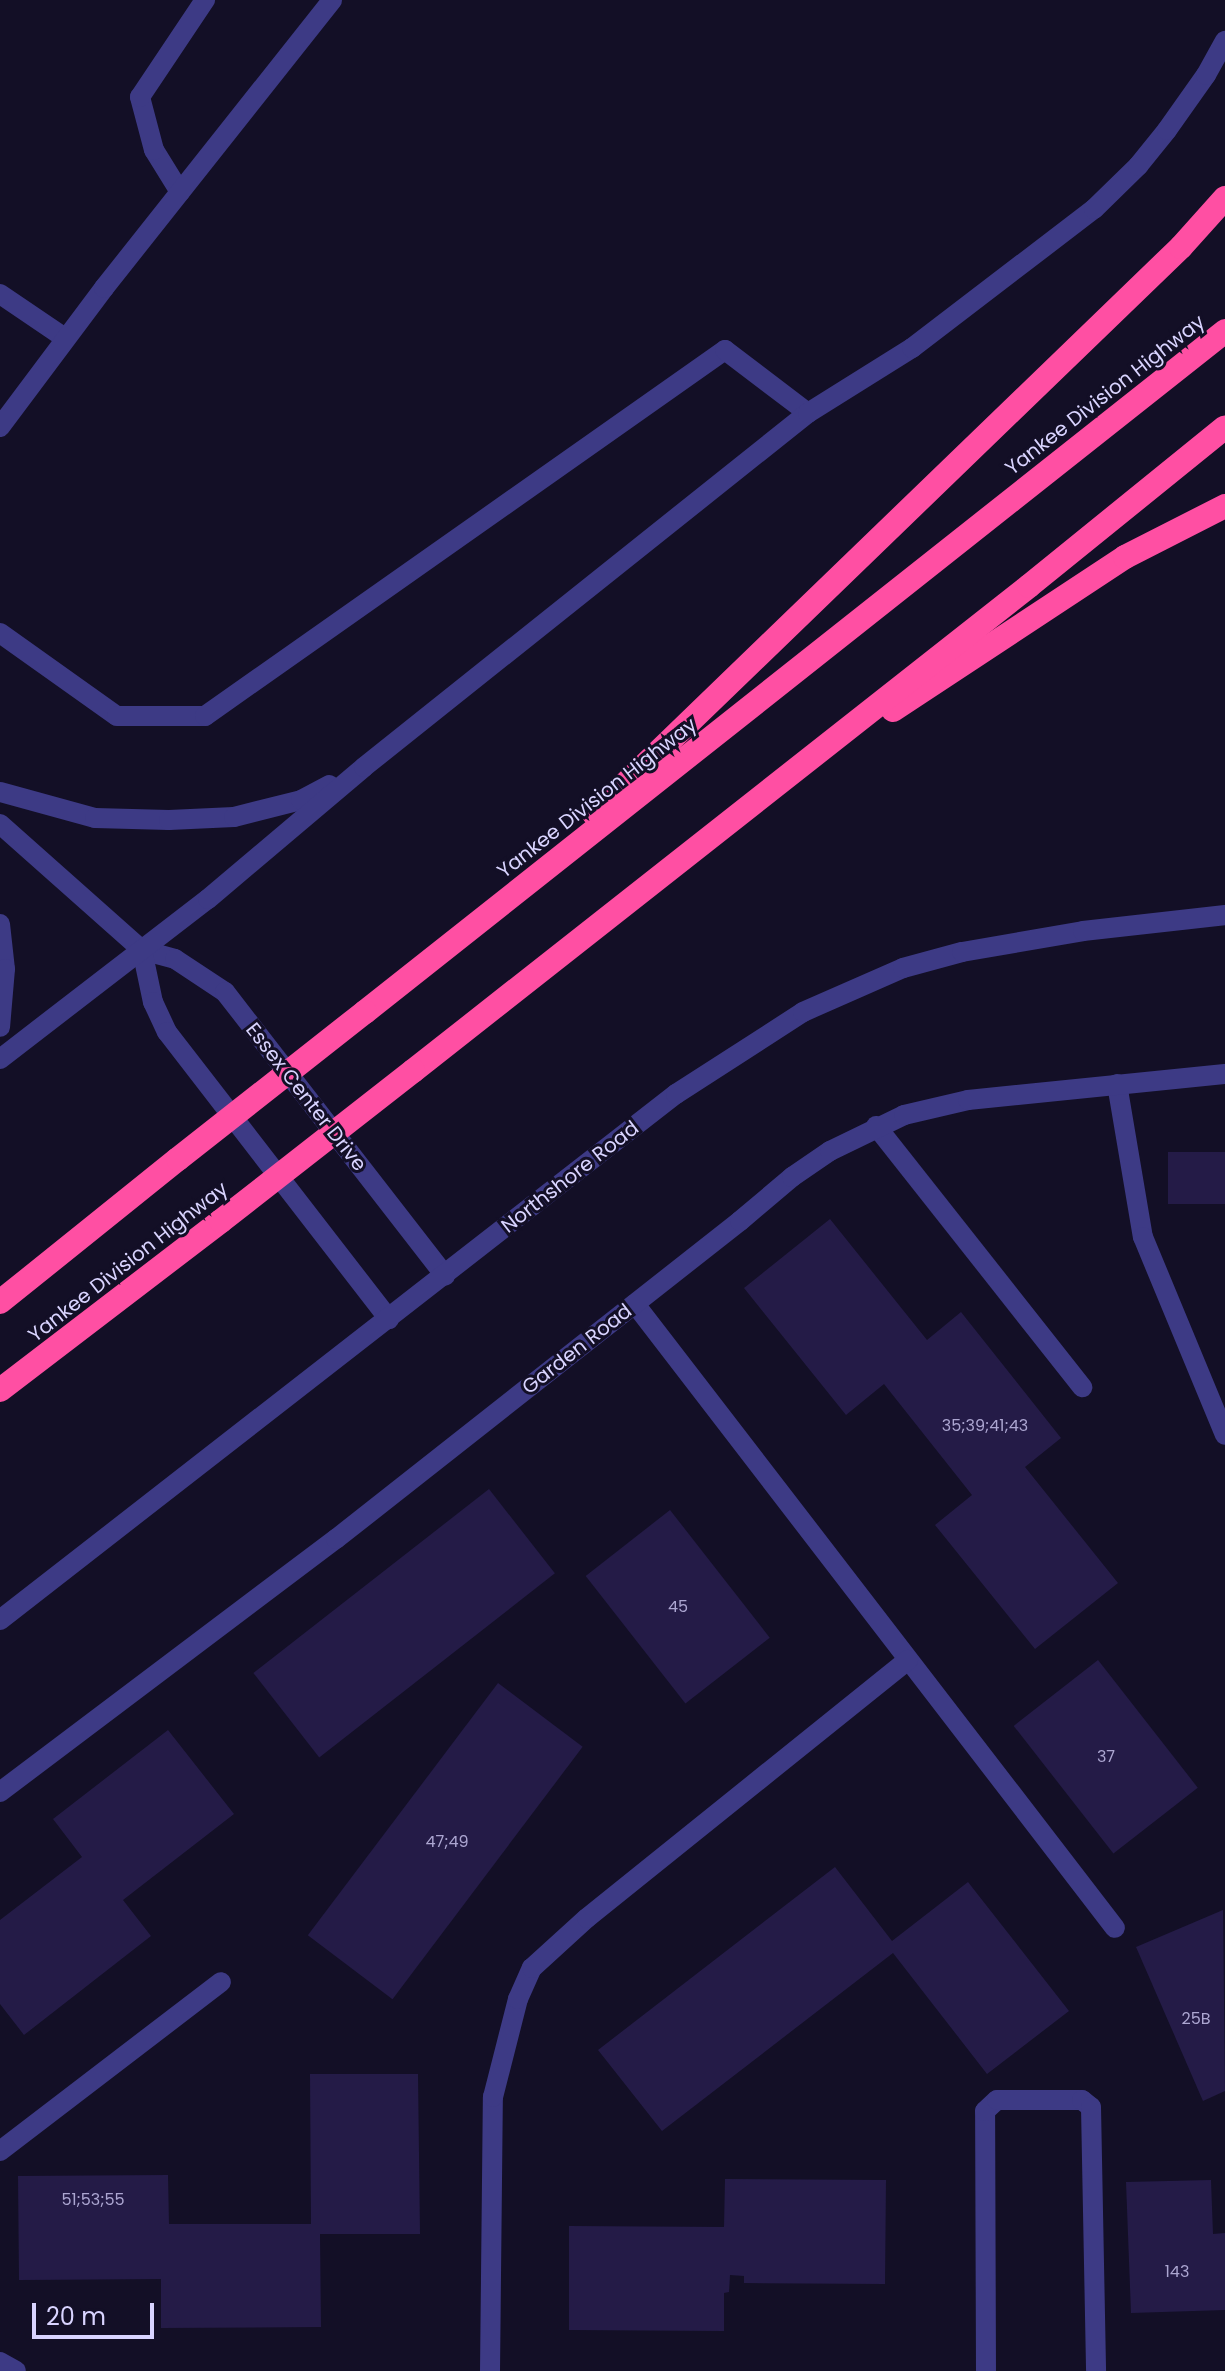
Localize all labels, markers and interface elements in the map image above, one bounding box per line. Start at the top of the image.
street label: Yankee Division Highway [1001,310,1209,480]
street label: Yankee Division Highway [493,713,701,883]
street label: Essex Center Drive [241,1018,371,1176]
street label: Northshore Road [497,1116,643,1238]
street label: Yankee Division Highway [24,1177,232,1347]
street label: Garden Road [517,1299,637,1399]
house number: 35;39;41;43 [942,1416,1028,1436]
house number: 45 [668,1597,688,1617]
house number: 37 [1097,1747,1115,1767]
house number: 47;49 [425,1832,469,1852]
house number: 25B [1181,2009,1211,2029]
house number: 51;53;55 [61,2190,125,2210]
house number: 143 [1165,2262,1189,2282]
scale bar [36,2287,158,2337]
text: 20 m [46,2300,106,2333]

